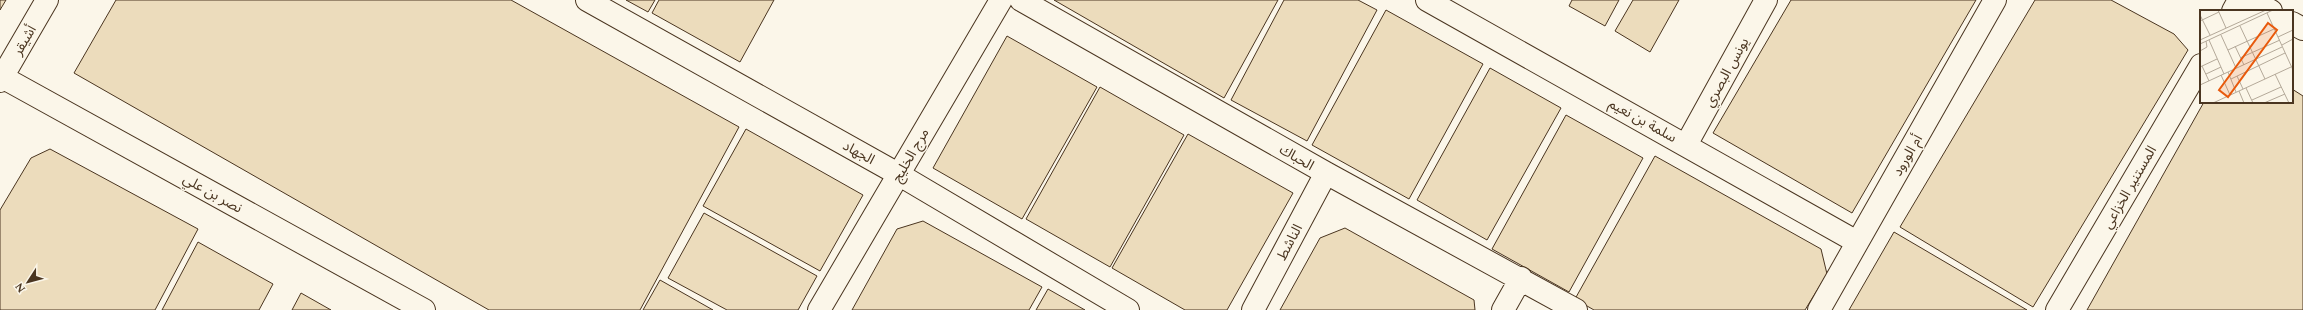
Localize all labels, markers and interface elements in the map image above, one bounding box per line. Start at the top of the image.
inset map [2200,10,2293,103]
street label: أشيقر [7,21,42,60]
street label: يونس البصري [1699,33,1755,111]
street label: سلمة بن نعيم [1605,93,1681,148]
street label: مرج الخليج [886,124,934,186]
street label: أم الورود [1887,130,1928,180]
street label: الجهاد [839,135,879,170]
street label: الحباك [1275,139,1318,176]
street label: المستنير الخزاعي [2097,142,2162,233]
street label: نصر بن علي [179,168,247,219]
street label: الناشط [1271,220,1308,264]
north arrow [8,262,48,302]
text: N [11,279,30,296]

